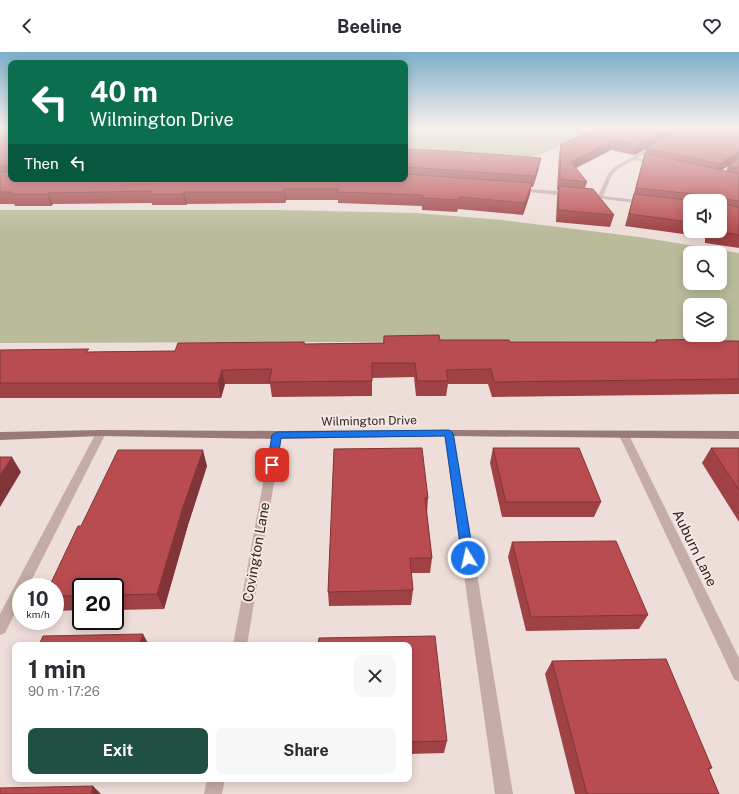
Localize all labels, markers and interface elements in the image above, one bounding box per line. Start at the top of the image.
icon: back [16,15,38,37]
icon: heart [701,15,723,37]
text: Beeline [337,16,402,37]
text: 40 m [90,75,158,108]
icon: left [24,76,76,128]
text: Wilmington Drive [90,109,234,130]
icon: left [67,152,89,174]
text: Then [24,155,59,172]
map controls [683,194,727,342]
button: sound [683,194,727,238]
button: search [683,246,727,290]
button: layers [683,298,727,342]
street label: Wilmington Drive [321,413,417,429]
pin [255,448,289,482]
icon: arrive [261,454,283,476]
street label: Covington Lane [239,501,273,603]
street label: Auburn Lane [670,507,720,589]
position arrow [447,537,489,579]
speed limit sign: 20 [72,578,124,630]
text: 10 [27,587,49,611]
text: km/h [26,608,50,620]
text: 1 min [28,655,86,683]
button: close [354,655,396,697]
text: 90 m · 17:26 [28,684,100,699]
button: Exit [28,728,208,774]
button: Share [216,728,396,774]

